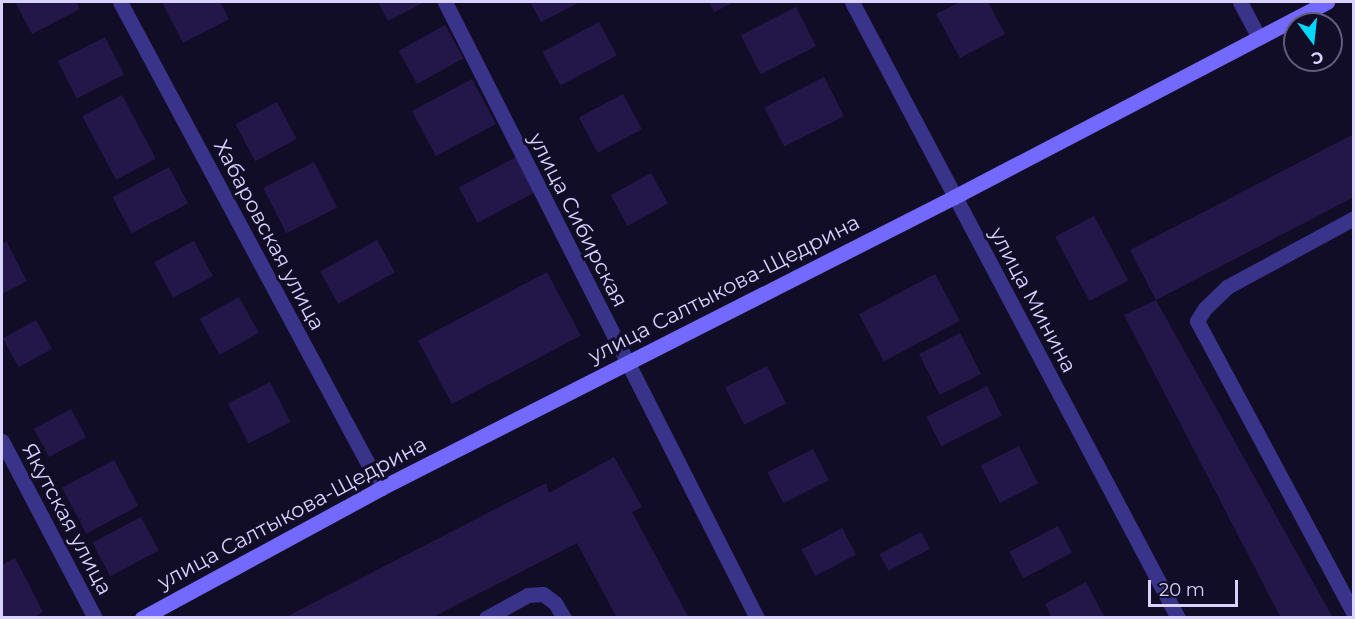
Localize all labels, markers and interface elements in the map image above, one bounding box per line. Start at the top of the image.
north arrow [1283,12,1343,72]
text: С [1309,47,1325,69]
street label: улица Сибирская [523,129,633,311]
street label: Хабаровская улица [208,136,330,334]
street label: улица Салтыкова-Щедрина [584,209,864,369]
street label: улица Минина [984,223,1082,377]
street label: улица Салтыкова-Щедрина [153,431,431,595]
street label: Якутская улица [16,439,118,599]
scale bar [1151,568,1241,606]
text: 20 m [1159,579,1205,601]

